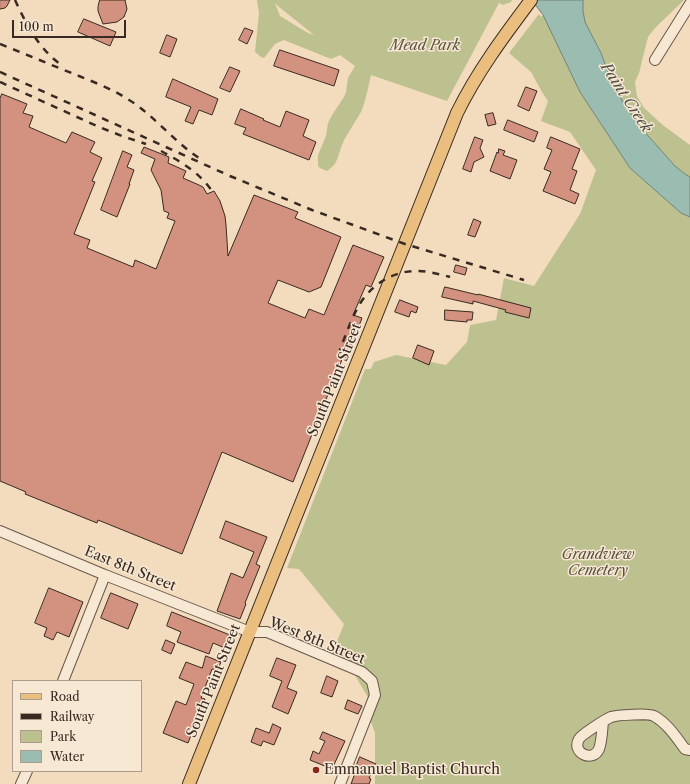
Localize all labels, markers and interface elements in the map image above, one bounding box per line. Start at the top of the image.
scale bar [14,12,128,38]
text: 100 m [19,19,54,34]
park label: Mead Park [390,38,460,54]
water label: Paint Creek [597,60,655,136]
street label: South Paint Street [305,321,365,439]
street label: East 8th Street [82,543,178,595]
park label: Grandview Cemetery [562,547,634,580]
street label: West 8th Street [267,614,367,668]
street label: South Paint Street [184,622,244,740]
legend [12,680,142,772]
text: Road [50,689,80,704]
text: Railway [50,709,95,724]
text: Park [50,729,76,744]
text: Water [50,749,84,764]
place label: Emmanuel Baptist Church [324,762,500,778]
marker: Emmanuel Baptist Church [311,765,321,775]

